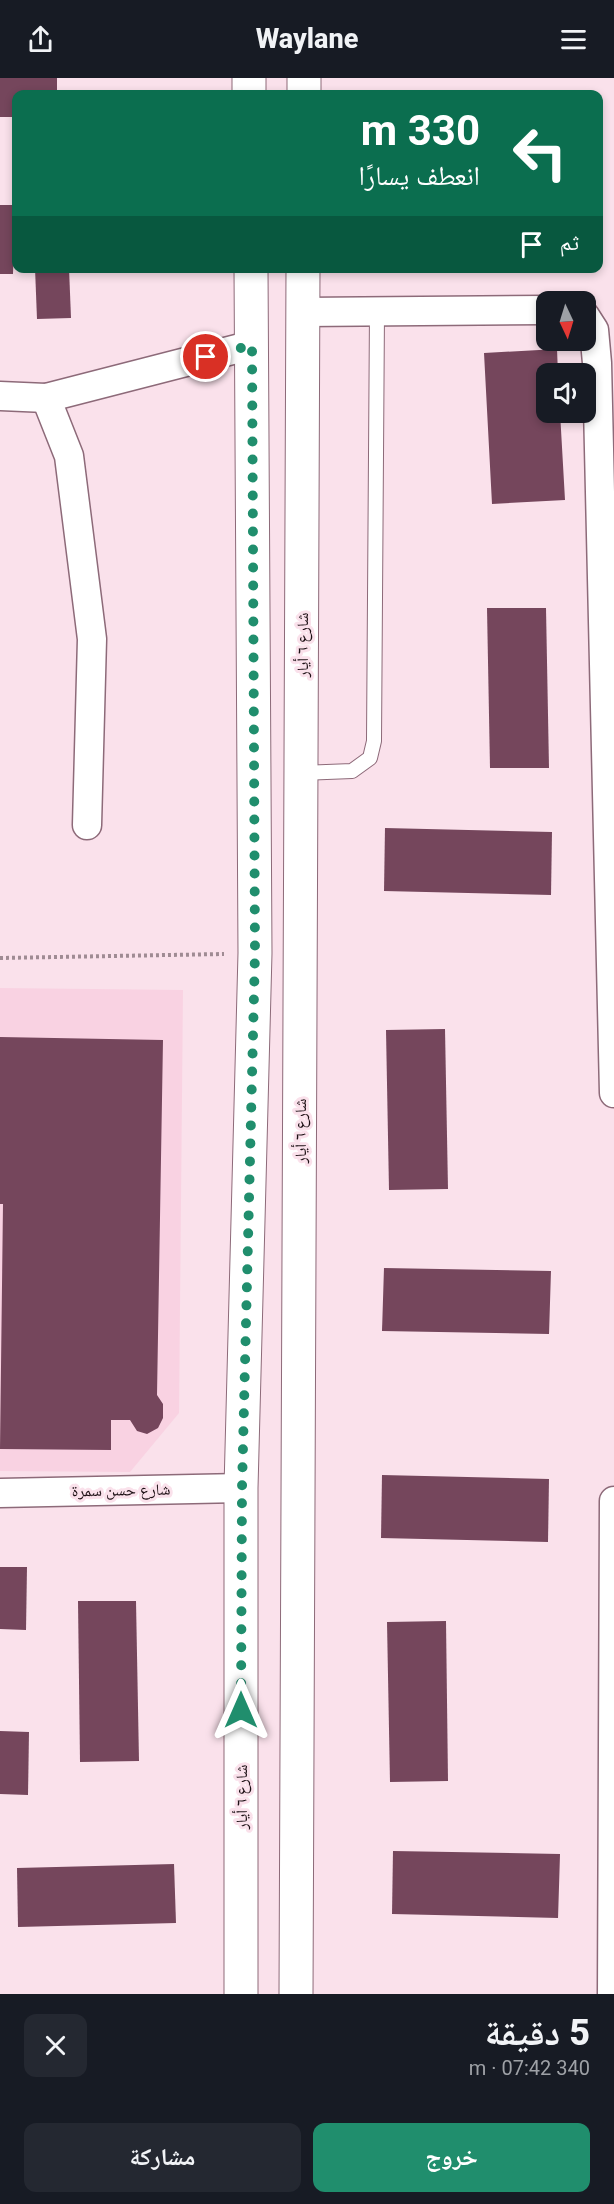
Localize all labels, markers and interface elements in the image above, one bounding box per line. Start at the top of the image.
icon: share [24,23,57,56]
text: Waylane [256,23,358,55]
icon: menu [557,23,590,56]
text: 330 m [361,106,480,155]
icon: left [501,114,579,192]
text: انعطف يسارًا [358,160,480,192]
icon: arrive [515,228,548,261]
text: ثم [560,230,579,255]
north arrow [536,291,596,351]
map controls [536,291,596,423]
pin [180,331,231,382]
icon: arrive [189,340,222,373]
button: sound [536,363,596,423]
street label: شارع ٦ أيار [293,612,313,679]
street label: شارع ٦ أيار [291,1098,311,1165]
street label: شارع حسن سمرة [72,1480,170,1501]
position arrow [209,1678,273,1742]
street label: شارع ٦ أيار [232,1764,252,1831]
text: 5 دقيقة [485,2012,590,2054]
button: close [24,2014,87,2077]
text: 340 m · 07:42 [469,2056,590,2080]
button: مشاركة [24,2123,301,2192]
button: خروج [313,2123,590,2192]

